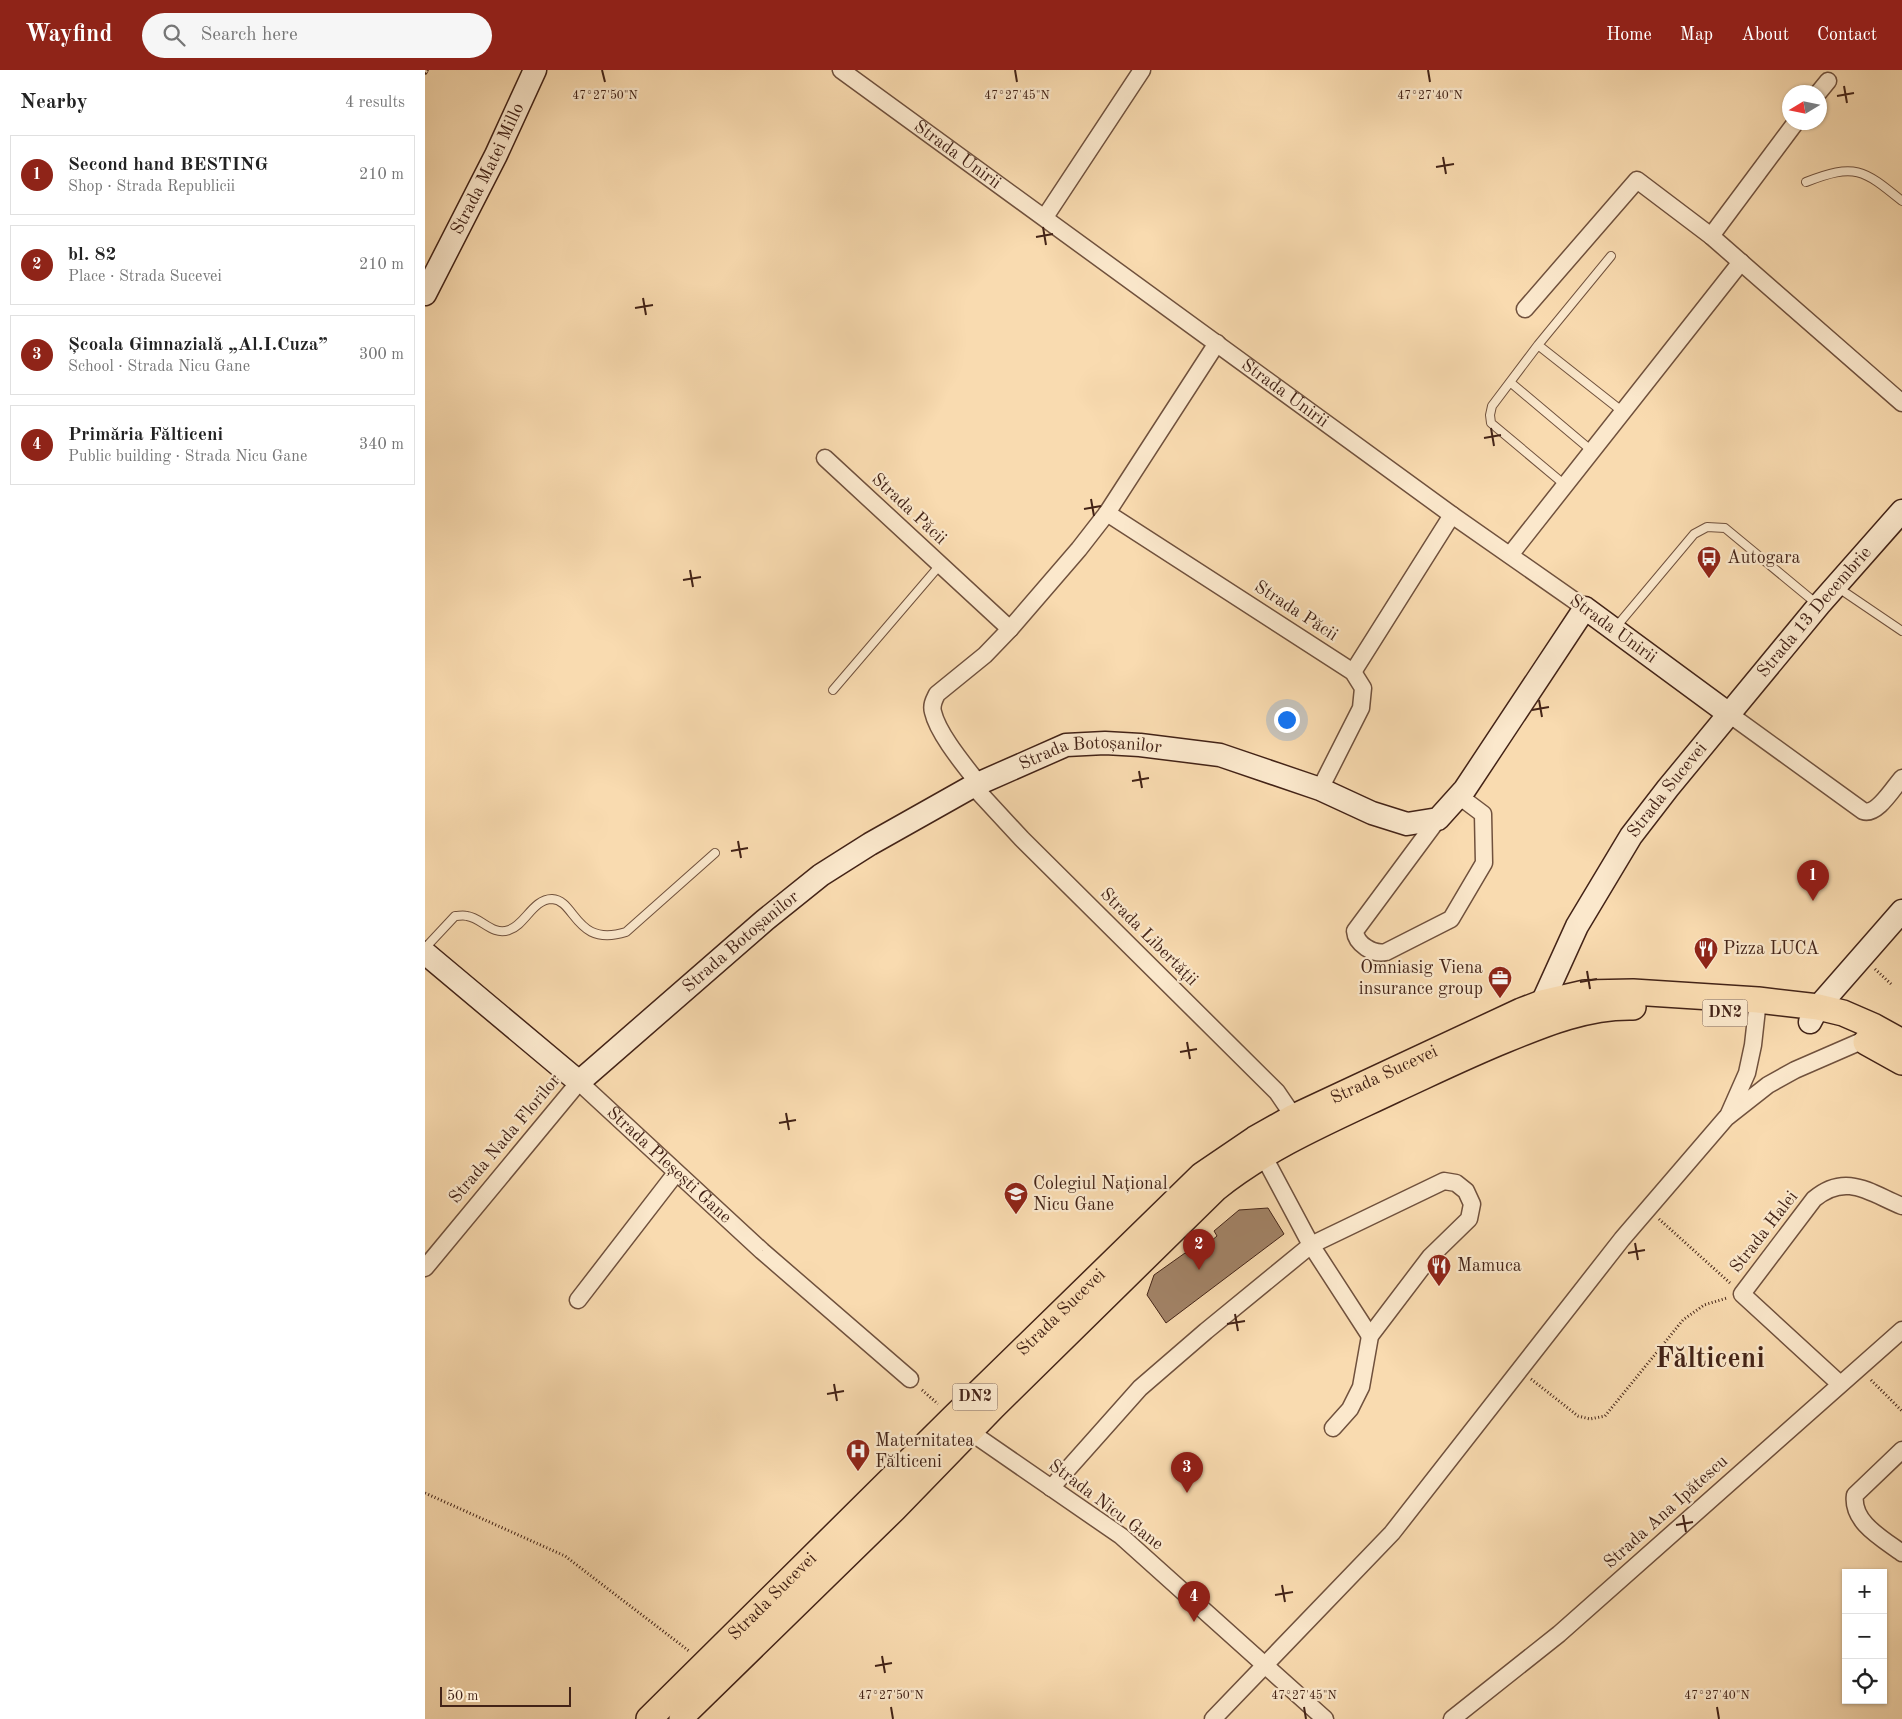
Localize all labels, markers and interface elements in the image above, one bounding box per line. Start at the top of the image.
search box [142,13,492,58]
icon: search [160,21,188,49]
text: Wayfind [25,23,112,47]
text: Search here [200,26,298,45]
text: Home [1606,26,1652,44]
text: Map [1680,26,1713,44]
text: About [1741,26,1789,44]
text: Contact [1817,26,1877,44]
north arrow [1782,85,1827,130]
text: 47°27'50"N [572,89,638,102]
text: 47°27'45"N [984,89,1050,102]
text: 47°27'40"N [1397,90,1463,102]
text: Nearby [20,92,88,113]
text: 4 results [345,95,405,111]
street label: Strada Matei Millo [448,100,528,238]
street label: Strada Unirii [910,117,1004,192]
text: Second hand BESTING [68,156,268,175]
text: 1 [32,167,42,183]
text: 210 m [359,167,404,183]
text: Shop · Strada Republicii [68,179,235,195]
text: bl. 82 [68,246,117,265]
text: 2 [32,257,42,273]
text: 210 m [359,257,404,273]
text: Place · Strada Sucevei [68,269,222,285]
text: Școala Gimnazială „Al.I.Cuza” [68,336,328,355]
text: 3 [32,347,42,363]
text: 300 m [359,347,404,363]
street label: Strada Unirii [1238,356,1332,431]
text: School · Strada Nicu Gane [68,359,250,375]
text: Primăria Fălticeni [68,426,223,445]
text: 4 [32,437,42,453]
text: 340 m [359,437,404,453]
text: Public building · Strada Nicu Gane [68,449,307,465]
street label: Strada Păcii [868,470,950,548]
street label: Strada 13 Decembrie [1754,543,1875,681]
bus stop icon: Autogara [1696,545,1722,579]
place label: Autogara [1727,549,1801,567]
street label: Strada Păcii [1251,578,1341,645]
street label: Strada Unirii [1566,592,1660,667]
your location [1274,707,1300,733]
street label: Strada Botoșanilor [1016,734,1163,774]
street label: Strada Sucevei [1624,739,1711,841]
pin: 1 [1797,860,1829,901]
street label: Strada Libertății [1096,885,1201,990]
street label: Strada Botoșanilor [679,887,803,996]
restaurant icon: Pizza LUCA [1693,936,1719,970]
place label: Pizza LUCA [1723,940,1820,958]
place label: Omniasig Viena insurance group [1359,959,1483,998]
office icon: Omniasig Viena insurance group [1487,965,1513,999]
road number: DN2 [1703,1000,1747,1026]
street label: Strada Sucevei [1328,1042,1441,1108]
street label: Strada Nada Florilor [446,1071,565,1207]
street label: Strada Pleșești Gane [603,1103,735,1227]
place label: Colegiul Național Nicu Gane [1033,1175,1168,1214]
school or university icon: Colegiul Național Nicu Gane [1003,1181,1029,1215]
street label: Strada Halei [1727,1188,1801,1276]
pin: 2 [1183,1229,1215,1270]
restaurant icon: Mamuca [1426,1253,1452,1287]
place label: Mamuca [1457,1257,1522,1275]
street label: Strada Sucevei [1013,1265,1109,1359]
district label: Fălticeni [1655,1346,1765,1374]
road number: DN2 [953,1384,997,1410]
place label: Maternitatea Fălticeni [875,1432,974,1471]
hospital icon: Maternitatea Fălticeni [845,1438,871,1472]
pin: 3 [1171,1452,1203,1493]
street label: Strada Ana Ipătescu [1601,1452,1732,1572]
street label: Strada Nicu Gane [1045,1456,1167,1554]
street label: Strada Sucevei [725,1549,820,1644]
map controls [1842,1569,1887,1704]
button: + [1842,1569,1887,1614]
pin: 4 [1178,1581,1210,1622]
button: − [1842,1614,1887,1659]
button: locate [1842,1659,1887,1704]
scale bar [440,1684,571,1707]
text: 50 m [447,1689,478,1703]
text: 47°27'50"N [858,1689,924,1702]
text: 47°27'45"N [1271,1689,1337,1702]
text: 47°27'40"N [1684,1690,1750,1702]

